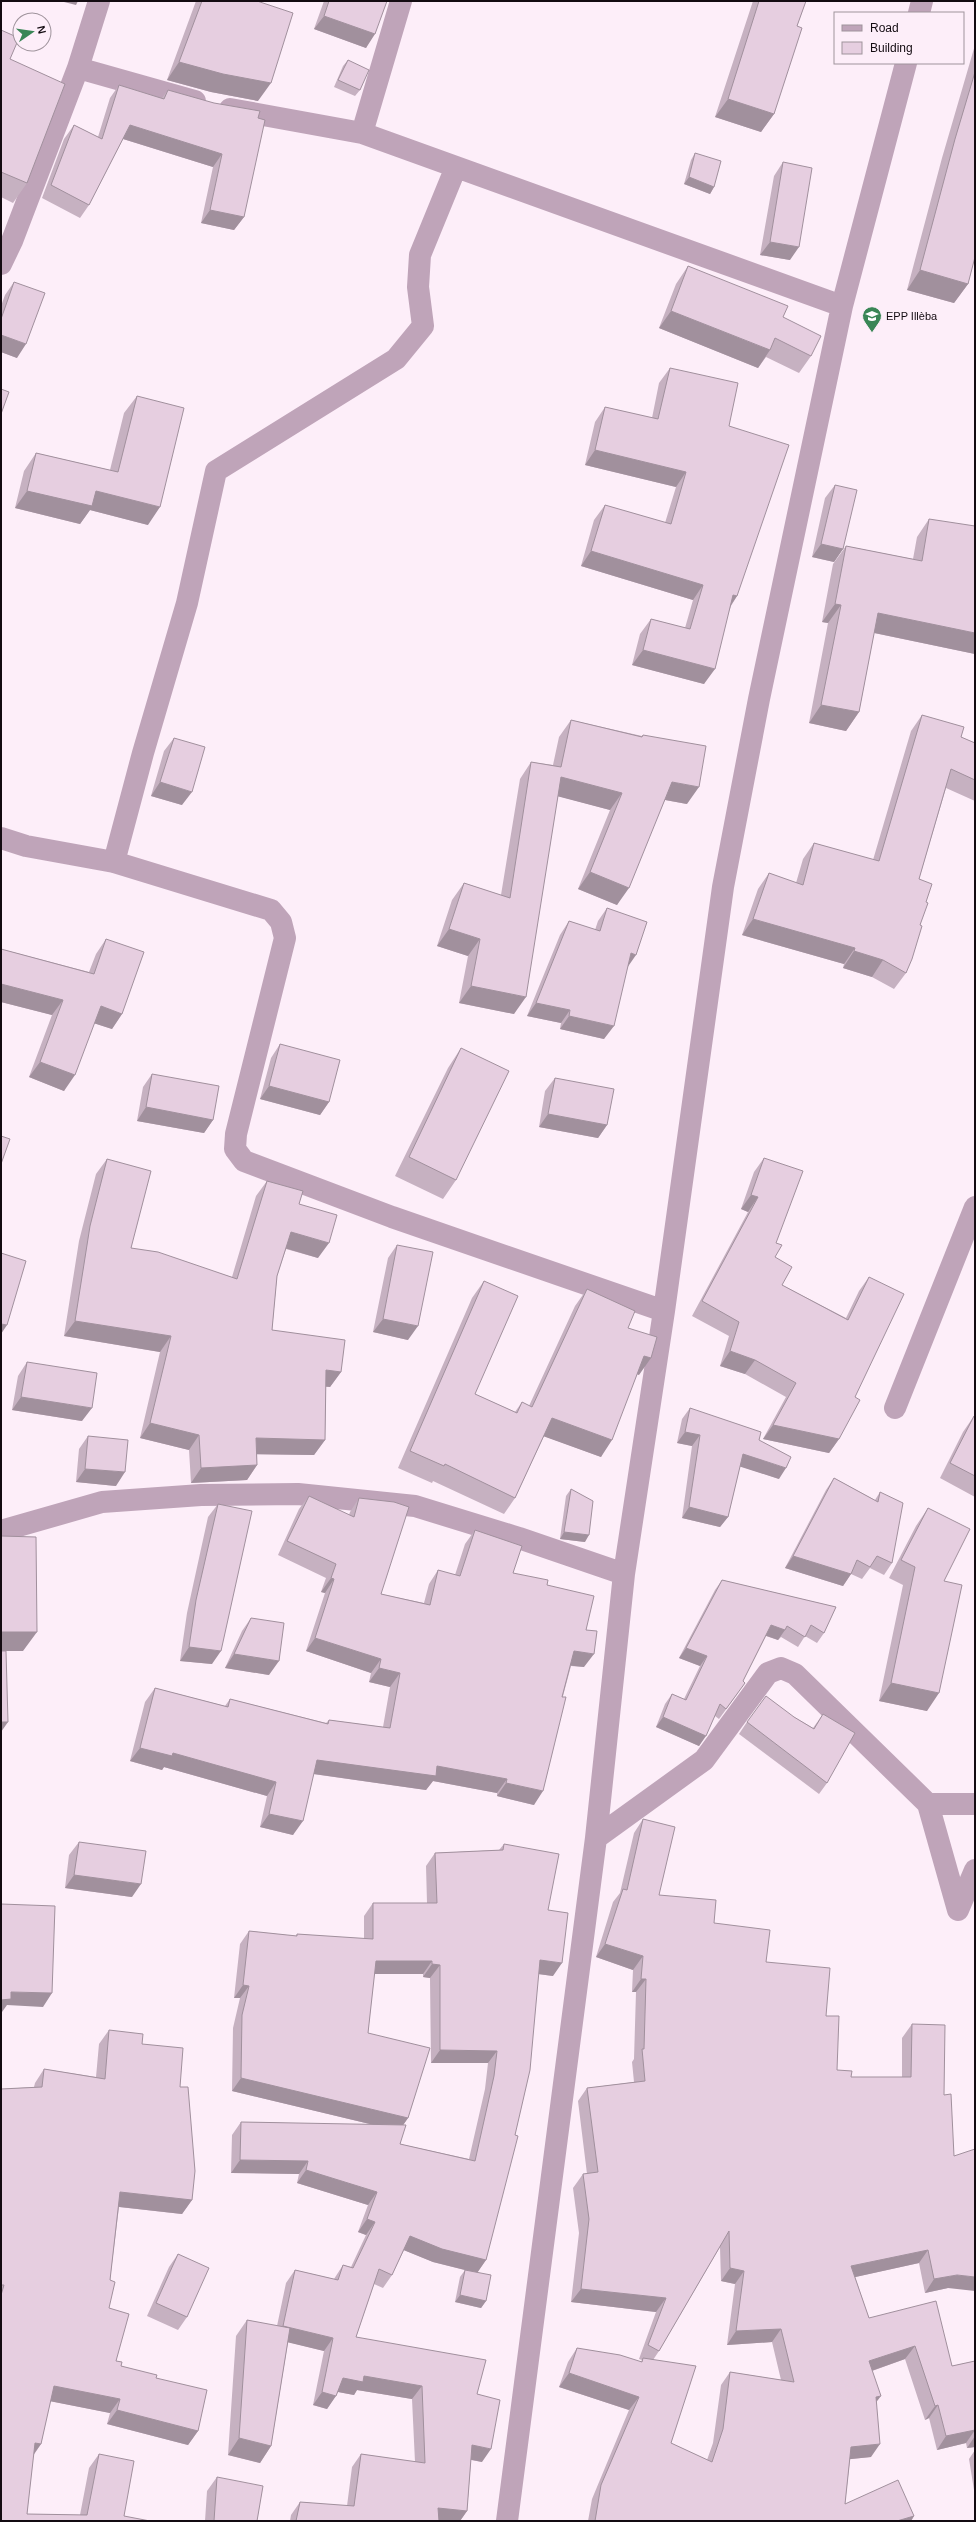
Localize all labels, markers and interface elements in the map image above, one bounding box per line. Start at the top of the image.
north arrow [12,12,52,52]
legend [834,12,964,64]
text: Road [870,21,899,35]
text: N [35,25,48,35]
text: Building [870,41,913,55]
school or university icon: EPP Illèba [861,305,883,333]
place label: EPP Illèba [886,310,938,322]

